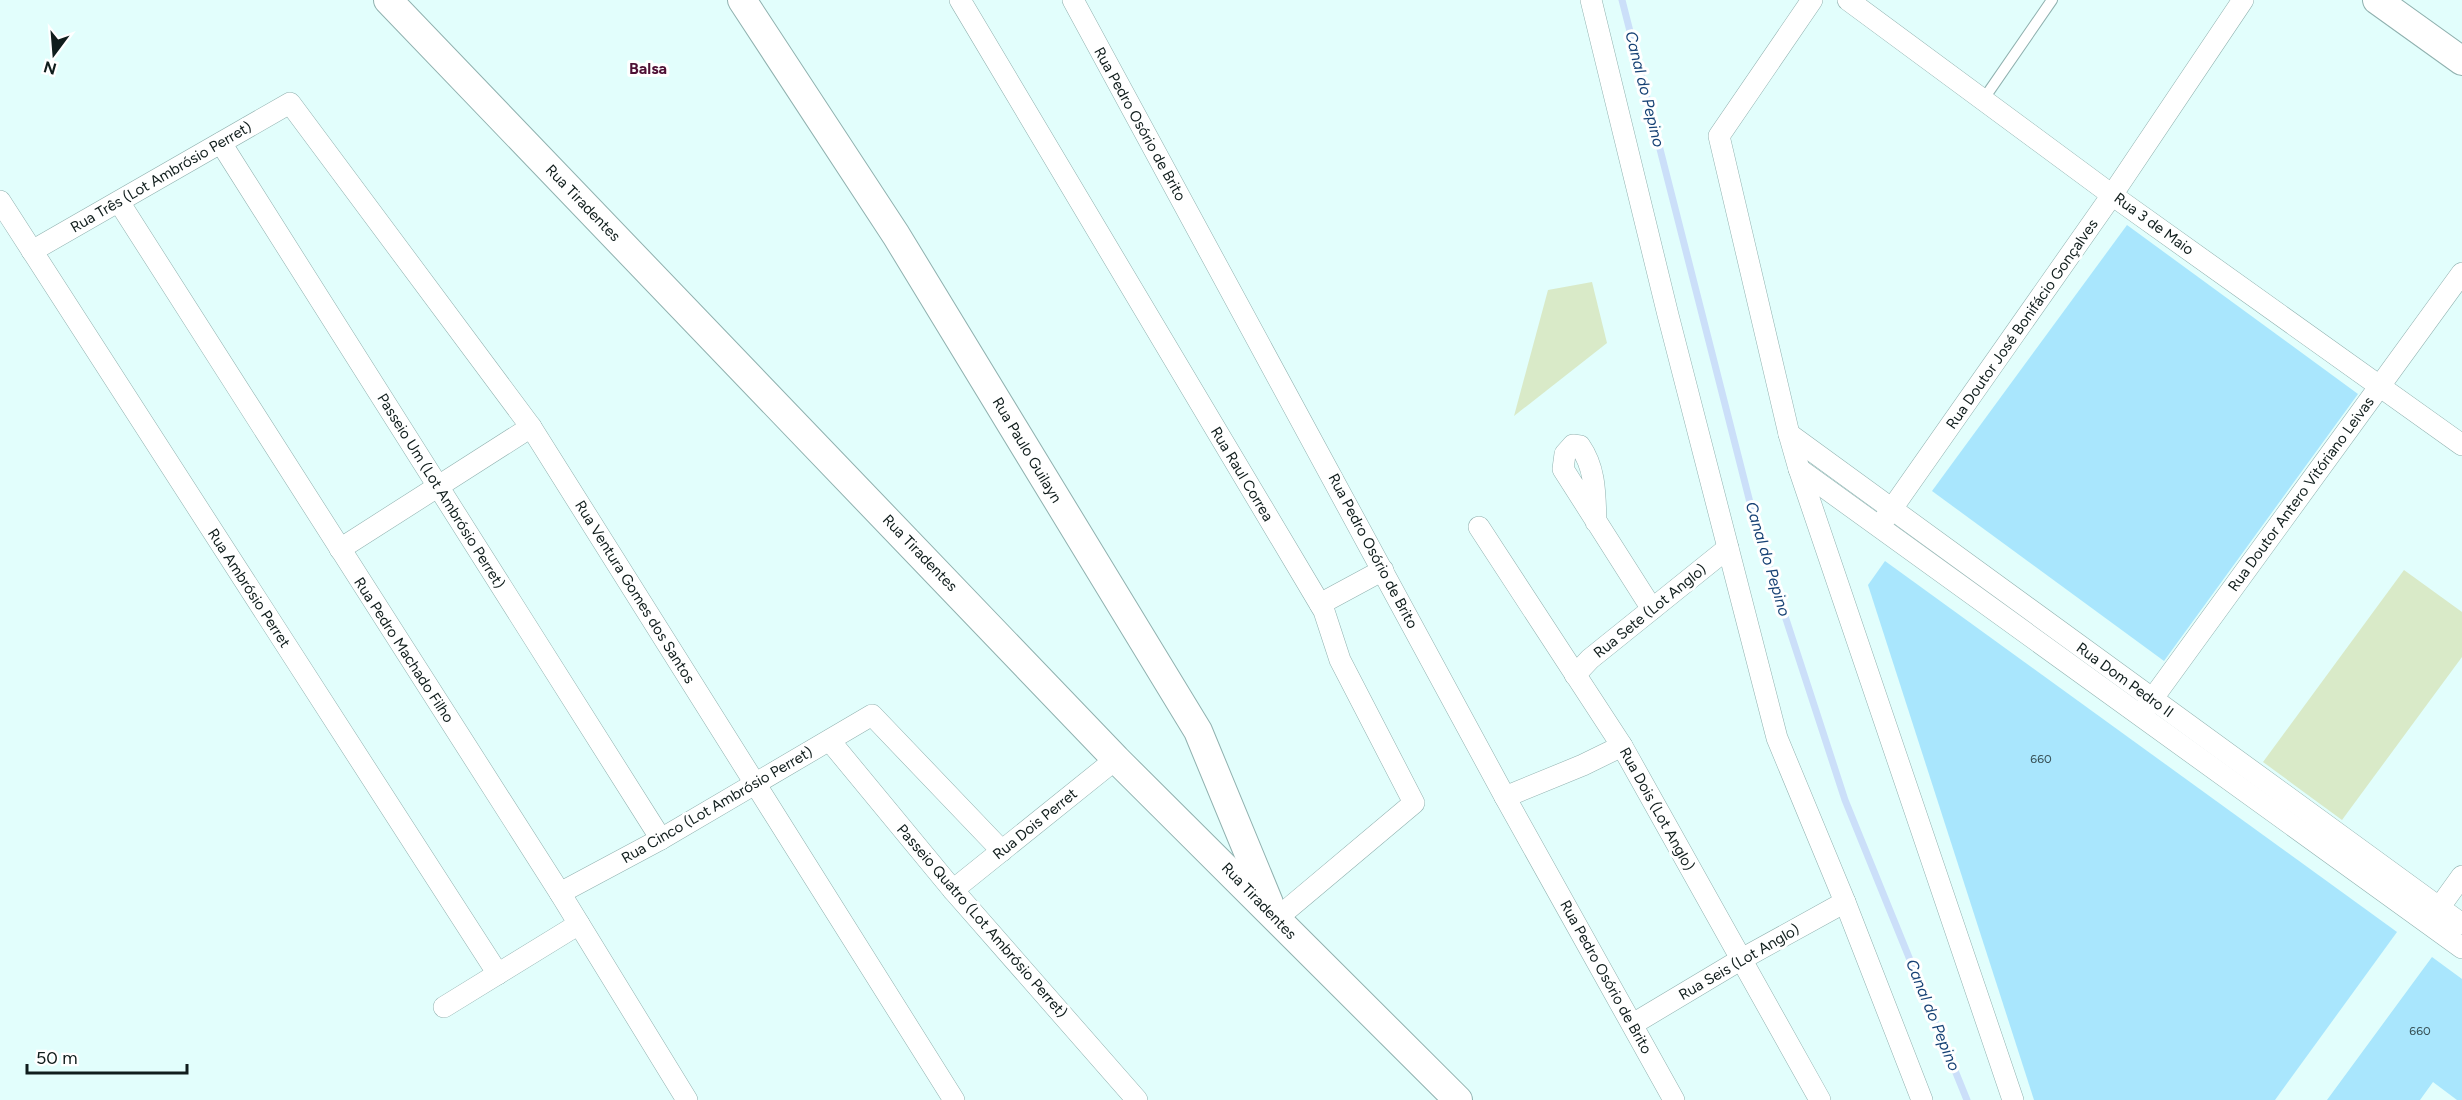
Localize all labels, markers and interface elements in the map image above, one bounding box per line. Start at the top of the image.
north arrow [24,24,84,84]
water label: Canal do Pepino [1621,29,1669,149]
street label: Rua Pedro Osório de Brito [1090,44,1190,204]
text: N [41,57,59,79]
district label: Balsa [629,59,667,78]
street label: Rua Três (Lot Ambrósio Perret) [67,118,255,236]
street label: Rua Tiradentes [542,161,624,245]
street label: Rua 3 de Maio [2111,189,2198,259]
street label: Rua Doutor José Bonifácio Gonçalves [1942,216,2102,432]
street label: Passeio Um (Lot Ambrósio Perret) [373,390,509,592]
street label: Rua Doutor Antero Vitóriano Leivas [2224,393,2378,595]
street label: Rua Paulo Guilayn [988,394,1066,506]
street label: Rua Raul Correa [1207,423,1277,525]
street label: Rua Pedro Osório de Brito [1324,470,1422,632]
street label: Rua Ventura Gomes dos Santos [571,497,699,687]
water label: Canal do Pepino [1742,499,1794,619]
street label: Rua Tiradentes [879,511,961,595]
street label: Rua Ambrósio Perret [204,525,294,651]
street label: Rua Sete (Lot Anglo) [1590,560,1710,662]
street label: Rua Pedro Machado Filho [350,574,458,726]
street label: Rua Dom Pedro II [2073,639,2177,721]
street label: Rua Cinco (Lot Ambrósio Perret) [618,743,816,867]
street label: Rua Dois (Lot Anglo) [1616,744,1698,874]
house number: 660 [2030,752,2052,766]
street label: Rua Dois Perret [989,784,1081,863]
street label: Passeio Quatro (Lot Ambrósio Perret) [893,821,1071,1021]
street label: Rua Tiradentes [1218,859,1300,943]
street label: Rua Pedro Osório de Brito [1556,897,1656,1057]
street label: Rua Seis (Lot Anglo) [1675,920,1803,1004]
water label: Canal do Pepino [1902,956,1964,1074]
house number: 660 [2409,1024,2431,1038]
scale bar [27,1037,188,1075]
text: 50 m [36,1047,78,1069]

